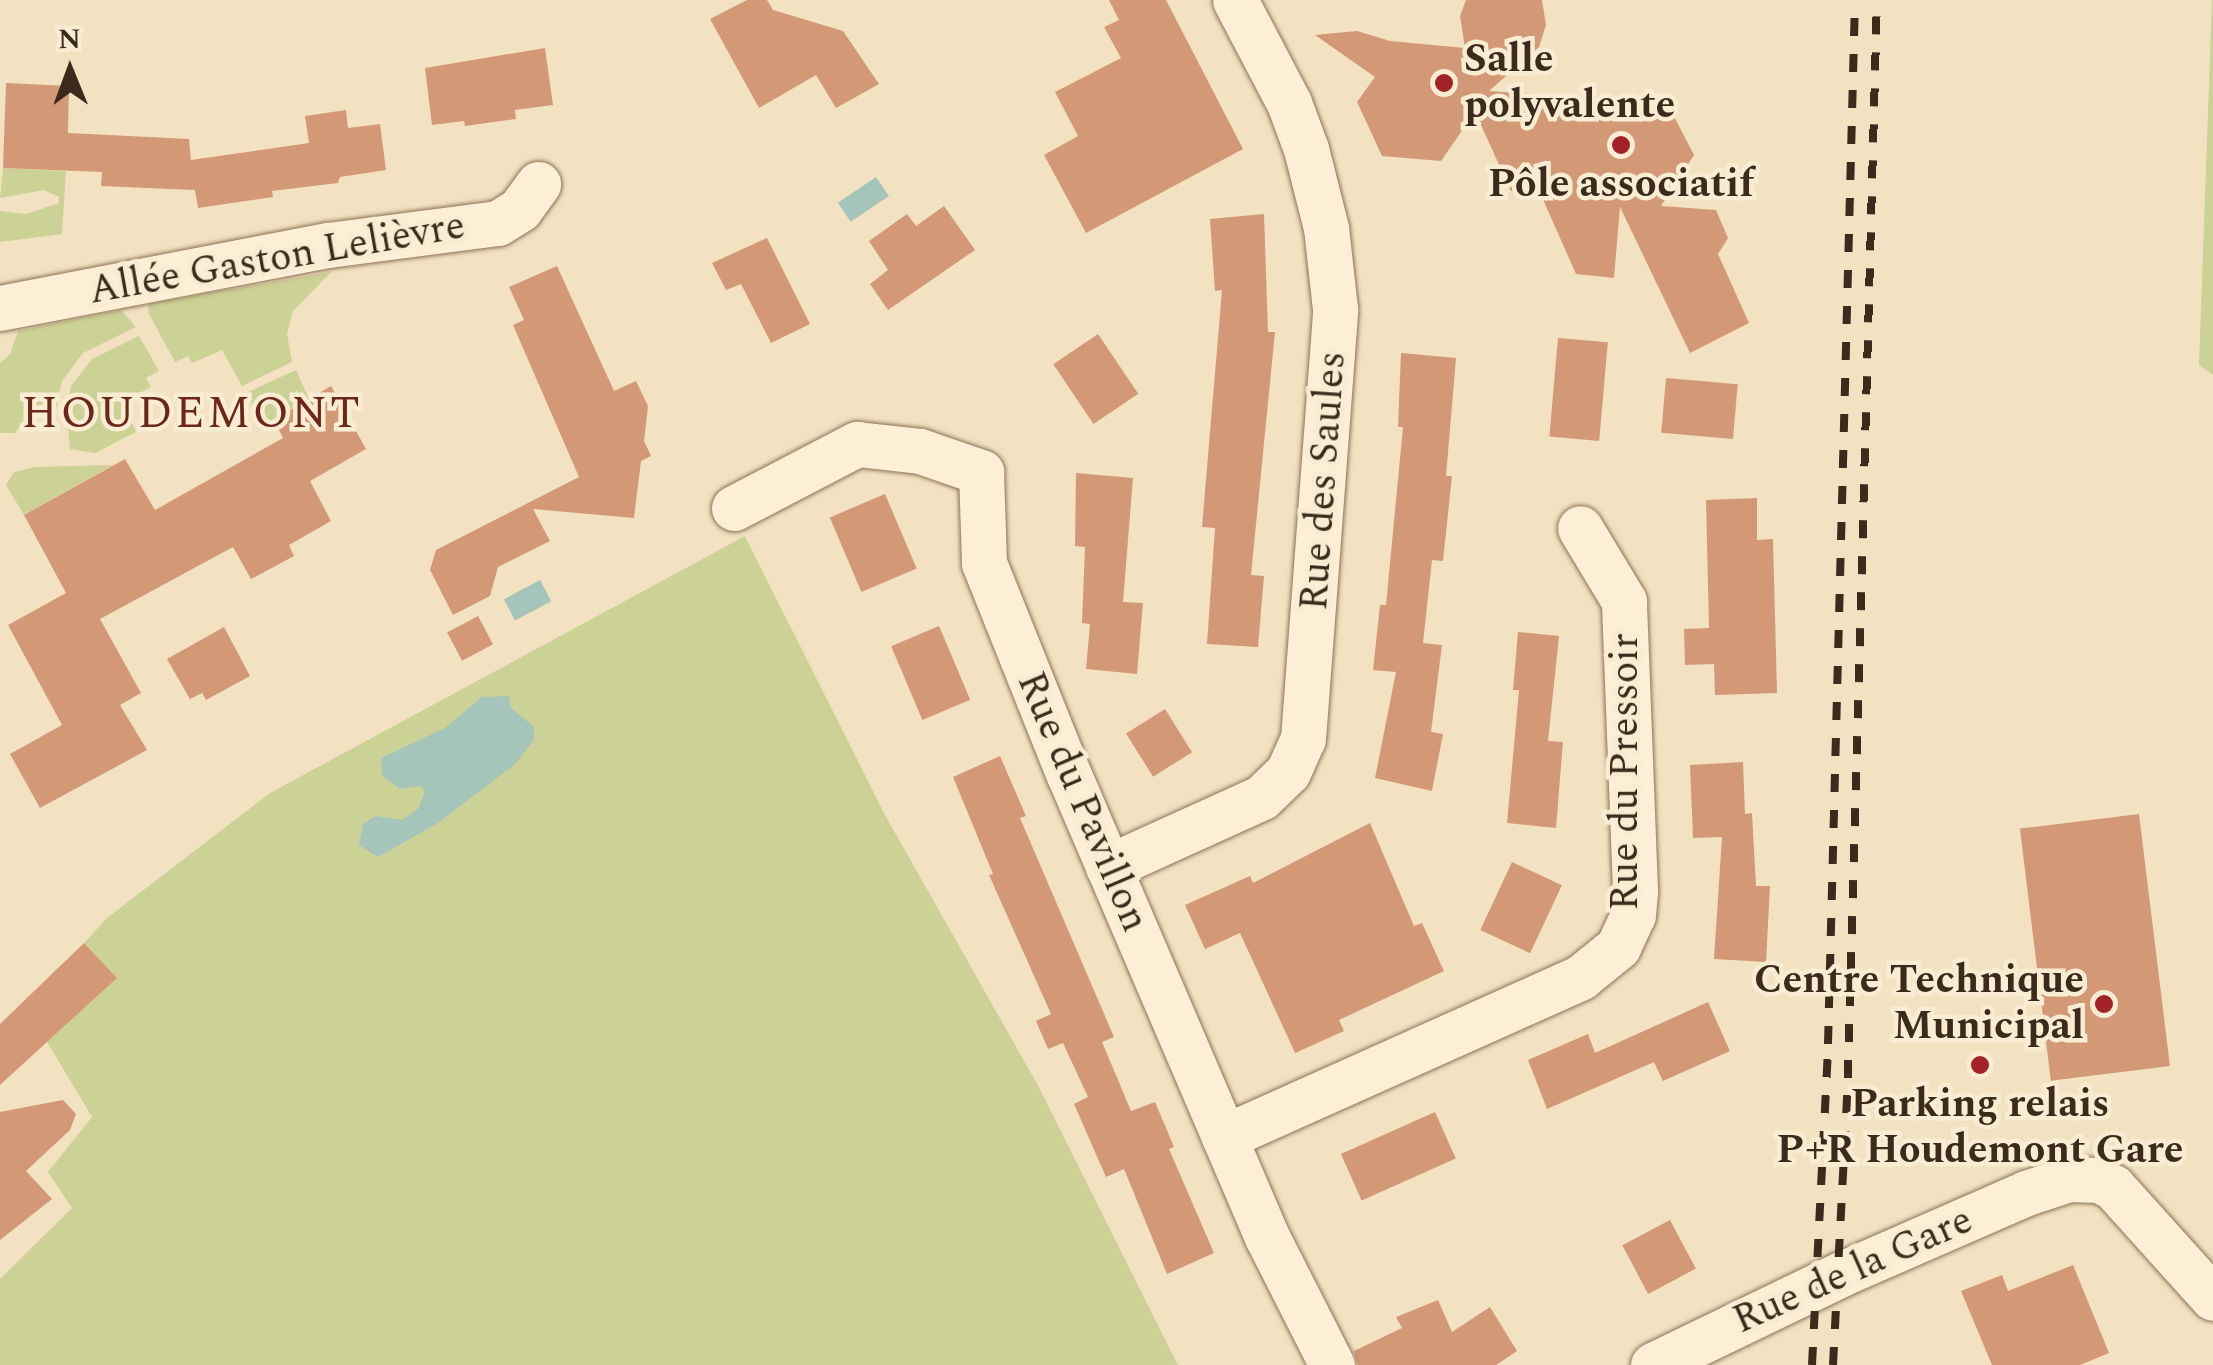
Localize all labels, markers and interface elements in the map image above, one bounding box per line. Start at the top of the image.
text: N [58,18,81,61]
north arrow [20,20,120,120]
place label: Salle polyvalente [1464,36,1675,130]
marker: Salle polyvalente [1433,72,1455,94]
marker: Pôle associatif [1610,134,1632,156]
place label: Pôle associatif [1488,161,1754,209]
street label: Allée Gaston Lelièvre [85,202,469,316]
street label: Rue des Saules [1291,350,1357,612]
district label: HOUDEMONT [22,387,362,441]
street label: Rue du Pressoir [1602,633,1650,911]
street label: Rue du Pavillon [1006,665,1158,939]
place label: Centre Technique Municipal [1754,957,2084,1051]
marker: Centre Technique Municipal [2093,993,2115,1015]
marker: Parking relais P+R Houdemont Gare [1969,1054,1991,1076]
place label: Parking relais P+R Houdemont Gare [1777,1081,2183,1175]
street label: Rue de la Gare [1726,1197,1980,1345]

